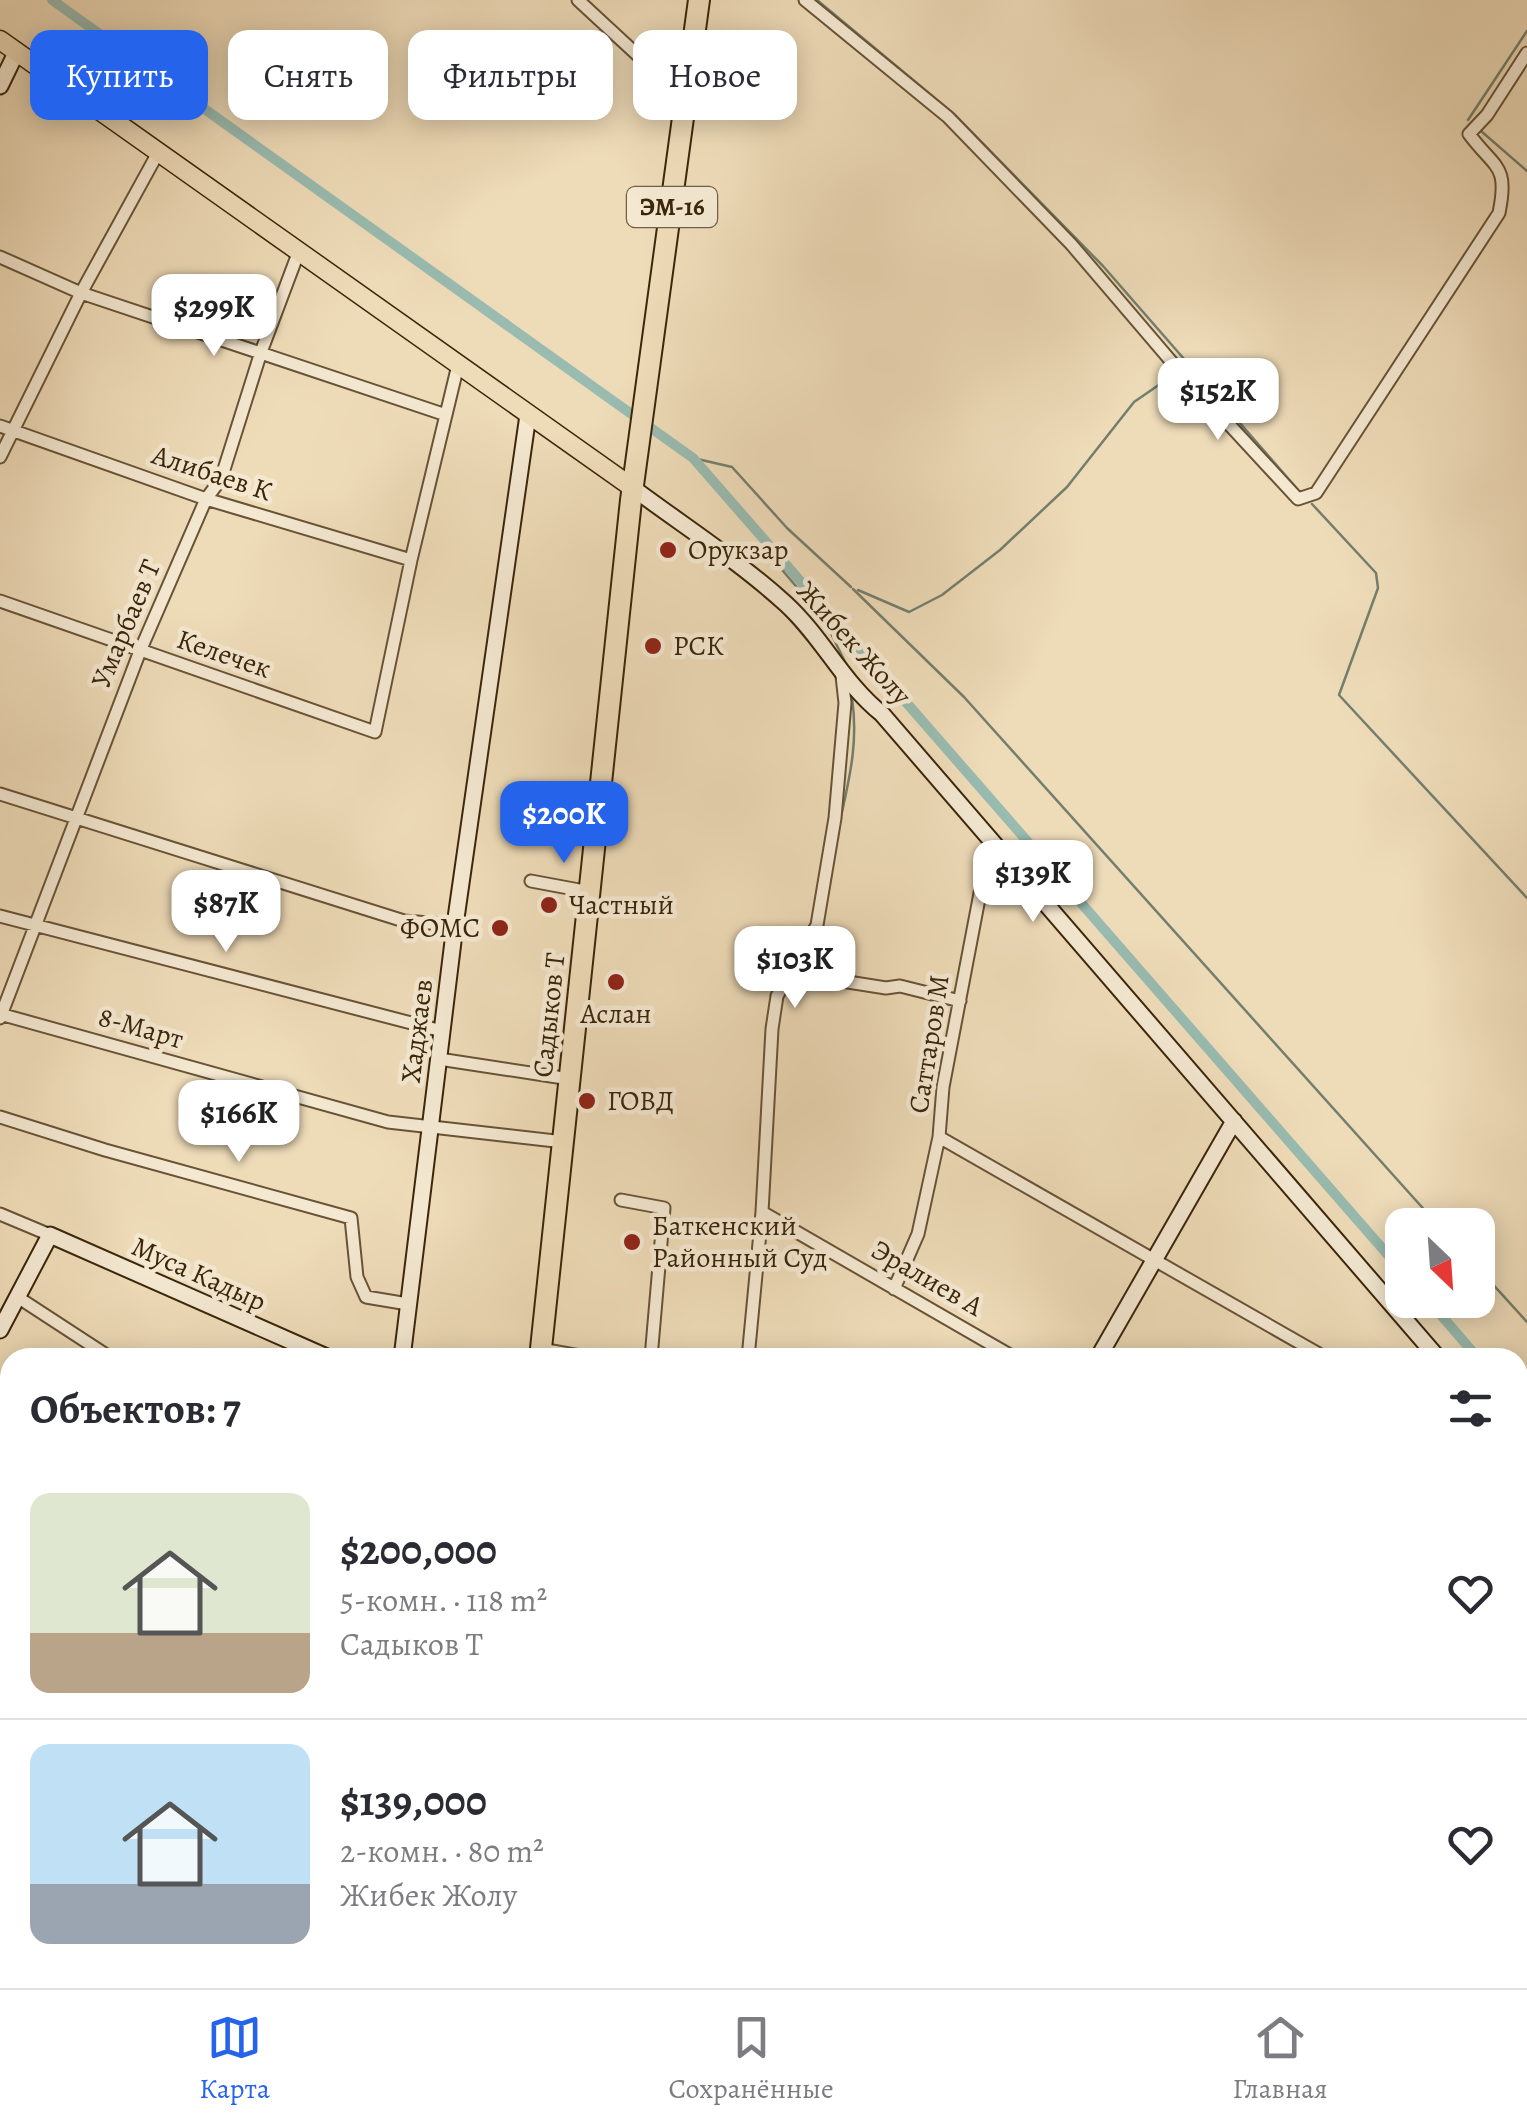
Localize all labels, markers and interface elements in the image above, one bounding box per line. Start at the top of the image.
chip: Купить [30,30,208,120]
chip: Снять [228,30,388,120]
chip: Фильтры [408,30,613,120]
chip: Новое [633,30,797,120]
road number: ЭМ-16 [627,187,717,227]
pin: $299K [144,274,284,359]
text: $299K [173,284,255,328]
pin: $152K [1148,358,1288,443]
text: $152K [1180,368,1256,412]
street label: Алибаев К [146,435,277,510]
place label: Орукзар [688,531,789,569]
marker: Орукзар [657,539,679,561]
street label: Умарбаев Т [82,554,170,694]
street label: Жибек Жолу [788,573,920,714]
street label: Келечек [172,620,276,688]
place label: РСК [673,627,724,665]
marker: РСК [642,635,664,657]
pin: $200K [494,781,634,866]
text: $200K [522,791,606,835]
pin: $139K [963,840,1103,925]
text: $139K [995,850,1071,894]
pin: $87K [167,870,285,955]
text: $87K [194,880,258,924]
place label: Частный [569,886,674,924]
marker: Частный [538,894,560,916]
place label: ФОМС [400,909,480,947]
marker: ФОМС [489,917,511,939]
pin: $103K [725,926,865,1011]
text: $103K [756,936,834,980]
street label: Садыков Т [524,951,574,1079]
marker: Аслан [605,971,627,993]
street label: Саттаров М [899,972,959,1116]
street label: Хаджаев [392,977,442,1085]
place label: Аслан [579,995,652,1033]
street label: 8-Март [94,998,188,1058]
pin: $166K [169,1080,309,1165]
place label: ГОВД [607,1082,674,1120]
text: $166K [200,1090,278,1134]
marker: ГОВД [576,1090,598,1112]
place label: Баткенский Районный Суд [652,1207,827,1277]
north arrow [1385,1208,1495,1318]
map controls [1385,1208,1495,1318]
street label: Муса Кадыр [126,1227,272,1321]
marker: Баткенский Районный Суд [621,1231,643,1253]
street label: Эралиев А [864,1231,990,1326]
text: Объектов: 7 [30,1380,241,1437]
icon: filters [1443,1381,1498,1436]
text: $200,000 [340,1521,497,1578]
icon: home [110,1533,230,1653]
icon: heart [1443,1566,1498,1621]
text: 5-комн. · 118 m² [340,1578,547,1622]
text: Садыков Т [340,1622,483,1666]
text: $139,000 [340,1772,487,1829]
icon: home [110,1784,230,1904]
icon: heart [1443,1817,1498,1872]
text: 2-комн. · 80 m² [340,1829,544,1873]
text: Жибек Жолу [340,1873,517,1917]
tab: Карта [199,2010,270,2108]
tab: Сохранённые [669,2010,834,2108]
tab: Главная [1232,2010,1328,2108]

